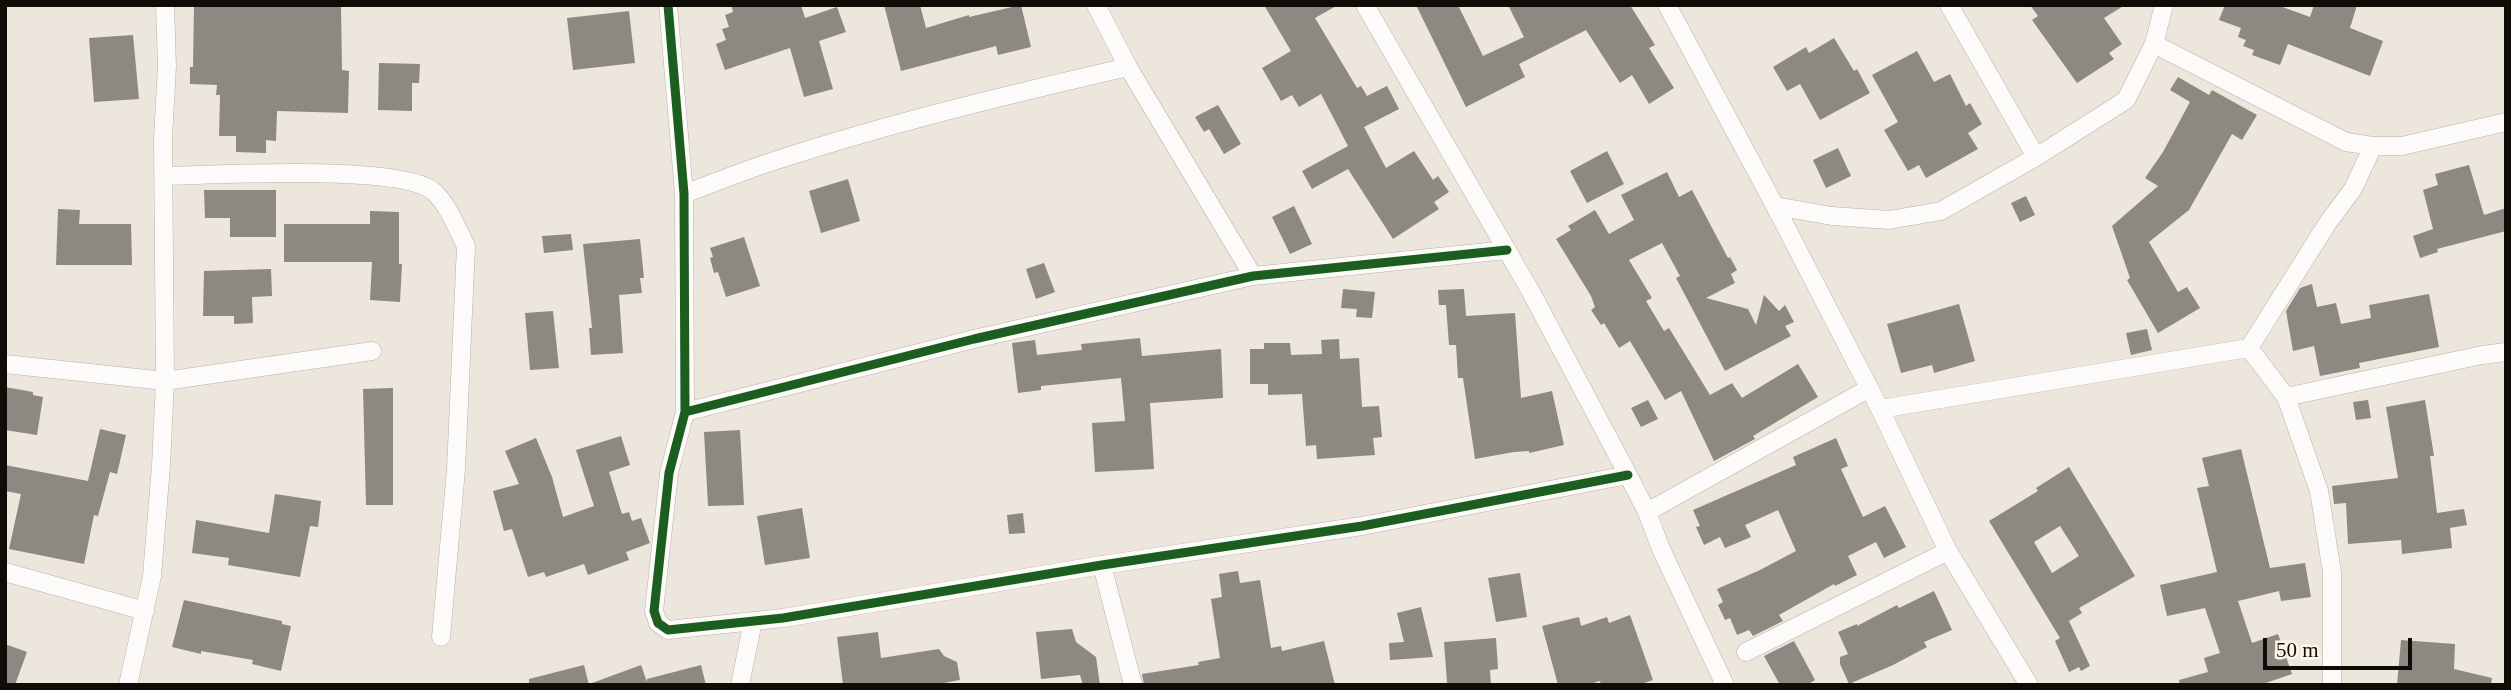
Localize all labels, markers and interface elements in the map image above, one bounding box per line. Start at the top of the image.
scale bar [2266,624,2415,668]
text: 50 m [2276,638,2319,662]

